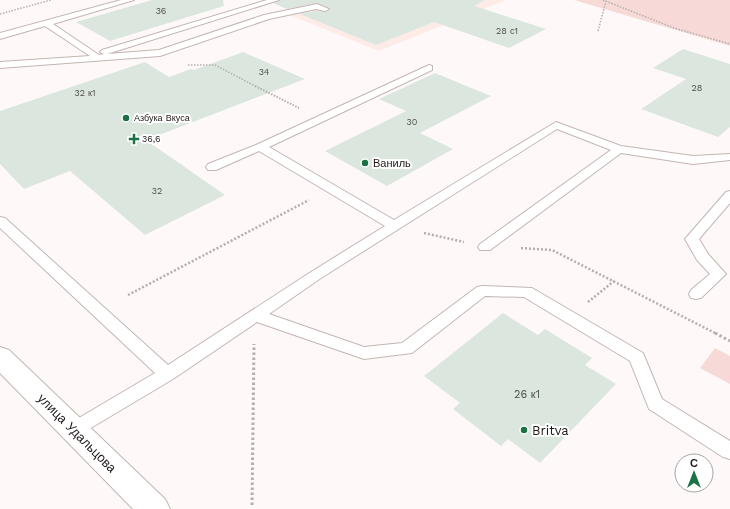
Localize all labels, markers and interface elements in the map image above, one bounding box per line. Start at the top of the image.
house number: 36 [156,6,166,16]
house number: 28 с1 [496,26,518,36]
house number: 34 [259,67,270,77]
house number: 28 [692,83,702,93]
house number: 32 к1 [74,88,96,98]
marker: Азбука Вкуса [121,113,131,123]
place label: Азбука Вкуса [134,113,190,123]
house number: 30 [407,117,418,127]
marker: 36,6 [129,134,139,144]
place label: 36,6 [142,134,160,144]
place label: Ваниль [373,157,411,170]
marker: Ваниль [360,158,370,168]
house number: 32 [152,186,162,196]
house number: 26 к1 [514,388,540,401]
street label: улица Удальцова [35,391,120,476]
place label: Britva [532,423,569,438]
marker: Britva [519,425,529,435]
north arrow [674,453,714,493]
text: С [690,457,698,470]

